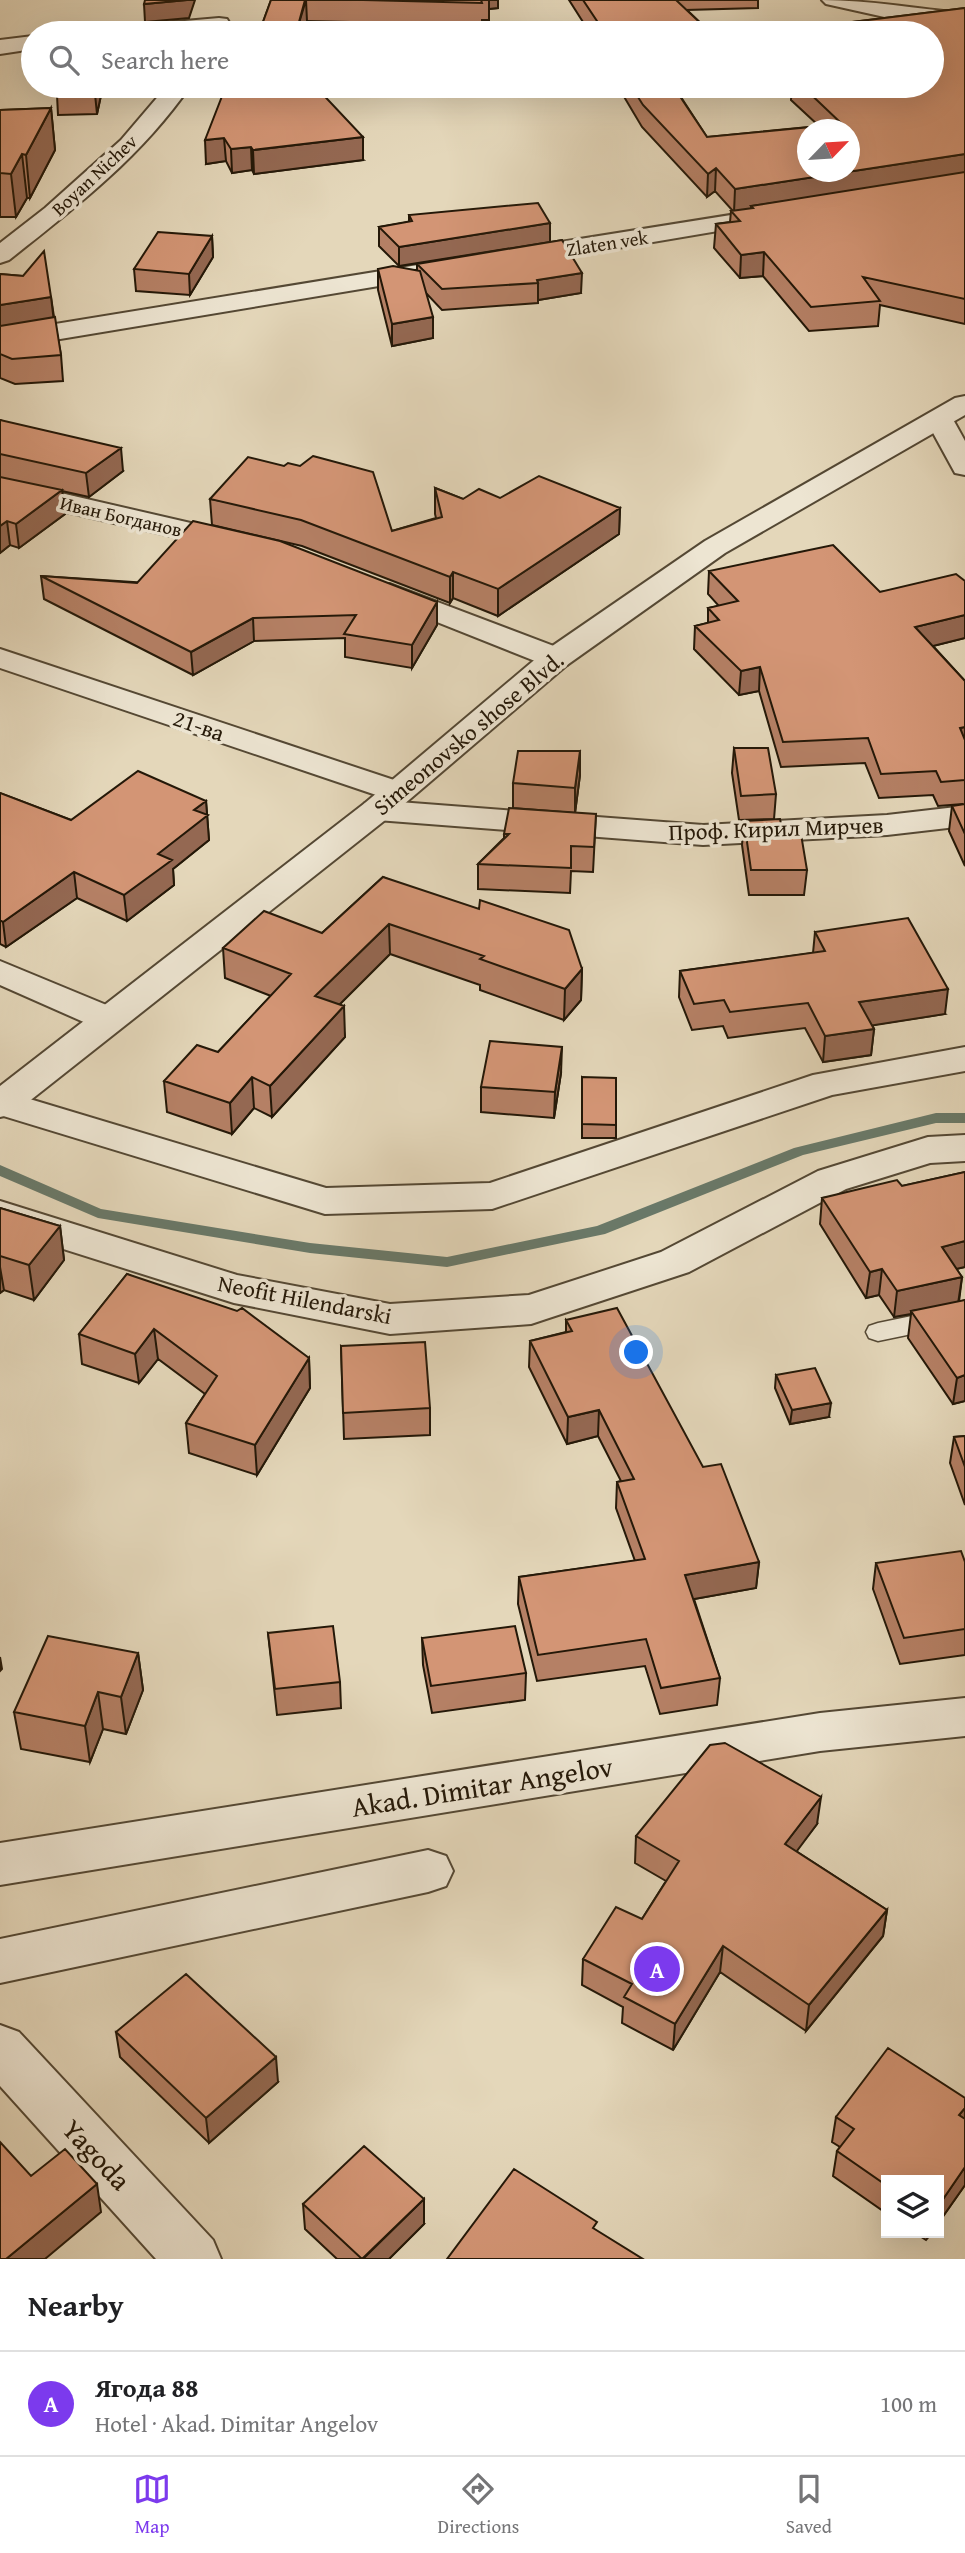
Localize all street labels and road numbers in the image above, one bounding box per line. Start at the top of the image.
street label: Boyan Nichev [45,127,144,222]
street label: Zlaten vek [564,223,650,263]
street label: Иван Богданов [57,488,185,544]
street label: Simeonovsko shose Blvd. [366,643,570,823]
street label: 21-ва [169,701,229,749]
street label: Проф. Кирил Мирчев [668,808,884,848]
street label: Neofit Hilendarski [215,1266,395,1332]
street label: Akad. Dimitar Angelov [348,1745,616,1827]
street label: Yagoda [53,2109,141,2200]

